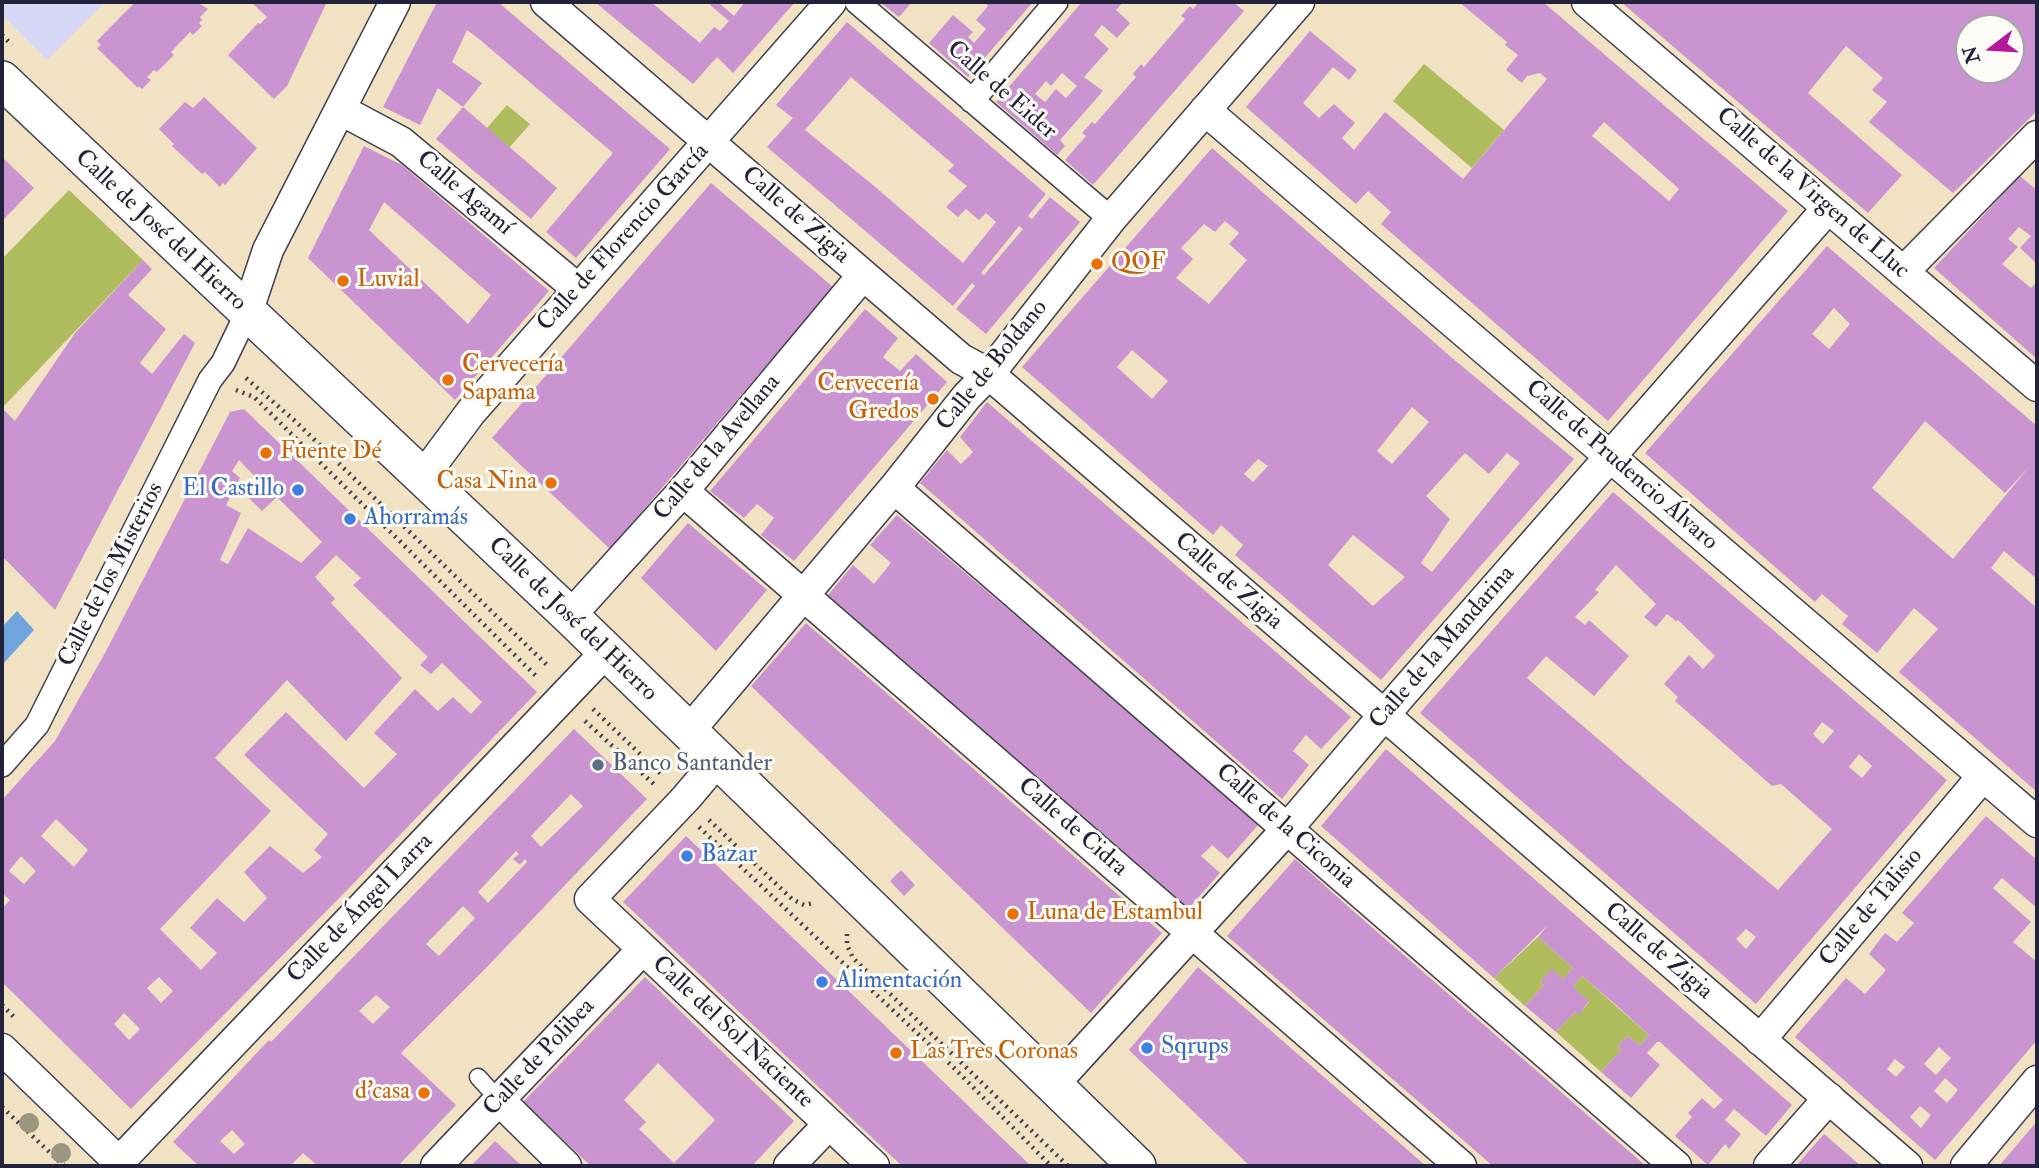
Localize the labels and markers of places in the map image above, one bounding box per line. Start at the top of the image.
place label: QOF [1111,250,1166,278]
marker: QOF [1089,256,1105,272]
place label: Luvial [357,267,420,295]
marker: Luvial [335,273,351,289]
place label: Cervecería Sapama [462,352,564,408]
place label: Cervecería Gredos [817,371,919,427]
marker: Cervecería Sapama [440,372,456,388]
marker: Cervecería Gredos [925,391,941,407]
place label: Fuente Dé [280,439,382,467]
marker: Fuente Dé [258,445,274,461]
place label: Casa Nina [437,469,537,497]
marker: Casa Nina [543,475,559,491]
place label: El Castillo [182,476,284,504]
marker: El Castillo [290,482,306,498]
place label: Ahorramás [364,505,468,533]
marker: Ahorramás [342,511,358,527]
place label: Banco Santander [612,751,772,779]
marker: Banco Santander [590,757,606,773]
place label: Bazar [701,842,757,870]
marker: Bazar [679,848,695,864]
place label: Luna de Estambul [1027,900,1203,928]
marker: Luna de Estambul [1005,906,1021,922]
place label: Alimentación [836,968,962,996]
marker: Alimentación [814,974,830,990]
place label: Sqrups [1161,1034,1229,1062]
place label: Las Tres Coronas [910,1039,1078,1067]
marker: Sqrups [1139,1040,1155,1056]
marker: Las Tres Coronas [888,1045,904,1061]
place label: d'casa [355,1079,410,1107]
marker: d'casa [416,1085,432,1101]

